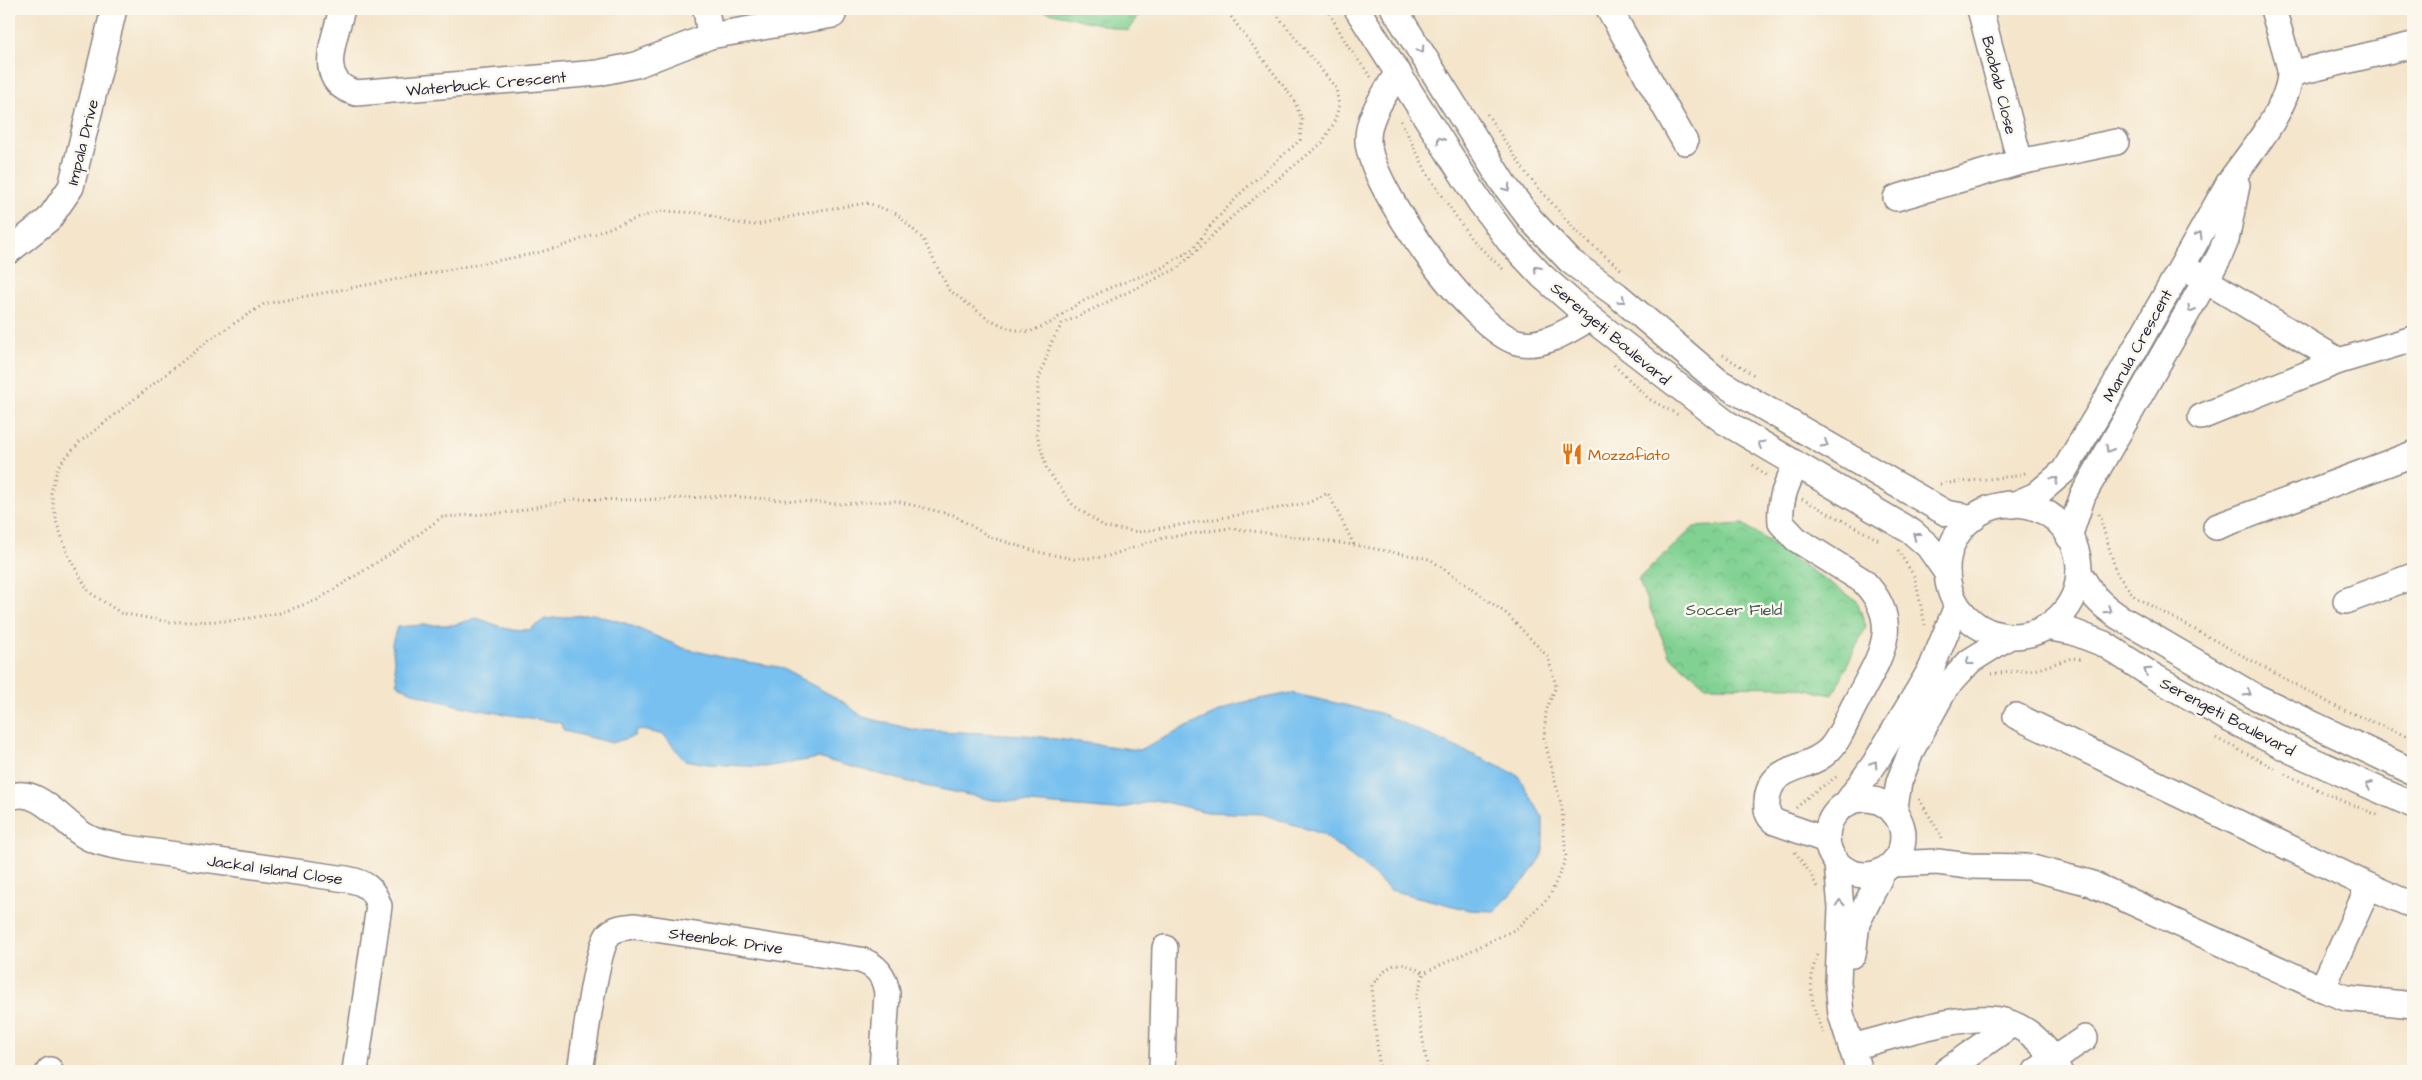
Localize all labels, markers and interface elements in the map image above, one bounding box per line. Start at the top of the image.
street label: Baobab Close [1976,34,2022,137]
one-way arrow [1415,44,1424,53]
street label: Waterbuck Crescent [405,66,568,102]
street label: Impala Drive [62,97,104,187]
one-way arrow [1436,136,1446,145]
one-way arrow [1501,182,1510,191]
one-way arrow [2193,231,2203,240]
one-way arrow [1534,266,1543,275]
street label: Serengeti Boulevard [1545,277,1675,391]
street label: Marula Crescent [2098,285,2178,406]
one-way arrow [1617,294,1626,303]
one-way arrow [2187,303,2197,312]
one-way arrow [1820,438,1829,448]
restaurant icon: Mozzafiato [1559,441,1585,467]
one-way arrow [1757,441,1766,451]
place label: Mozzafiato [1588,444,1670,466]
one-way arrow [2106,444,2116,453]
one-way arrow [2049,477,2058,486]
one-way arrow [1913,533,1922,541]
park label: Soccer Field [1686,599,1782,621]
one-way arrow [2103,604,2112,613]
one-way arrow [1966,657,1975,665]
one-way arrow [2143,668,2152,678]
street label: Serengeti Boulevard [2156,672,2299,763]
one-way arrow [2242,687,2251,697]
one-way arrow [1868,761,1877,770]
one-way arrow [2365,781,2374,791]
street label: Jackal Island Close [206,850,345,890]
one-way arrow [1834,899,1845,907]
street label: Steenbok Drive [667,922,785,960]

